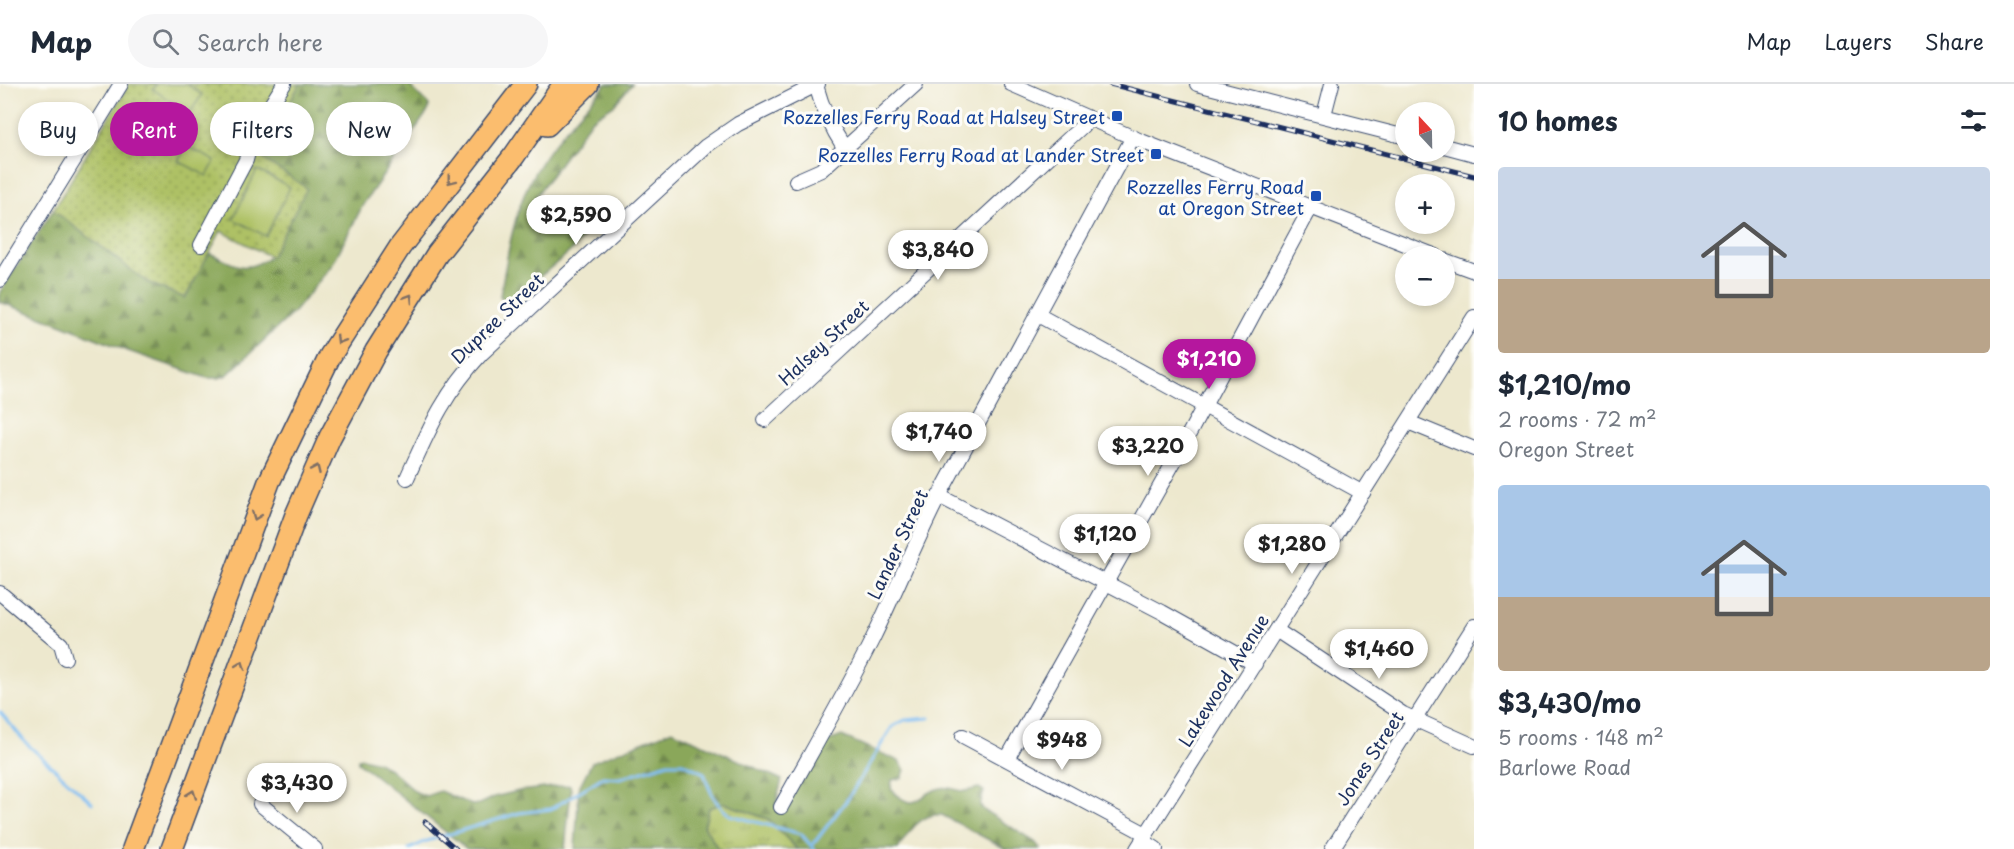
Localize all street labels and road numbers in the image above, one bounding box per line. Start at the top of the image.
street label: Dupree Street [444,266,550,370]
street label: Halsey Street [772,293,874,391]
street label: Lander Street [860,484,934,604]
street label: Lakewood Avenue [1171,608,1275,752]
street label: Jones Street [1328,705,1410,811]

